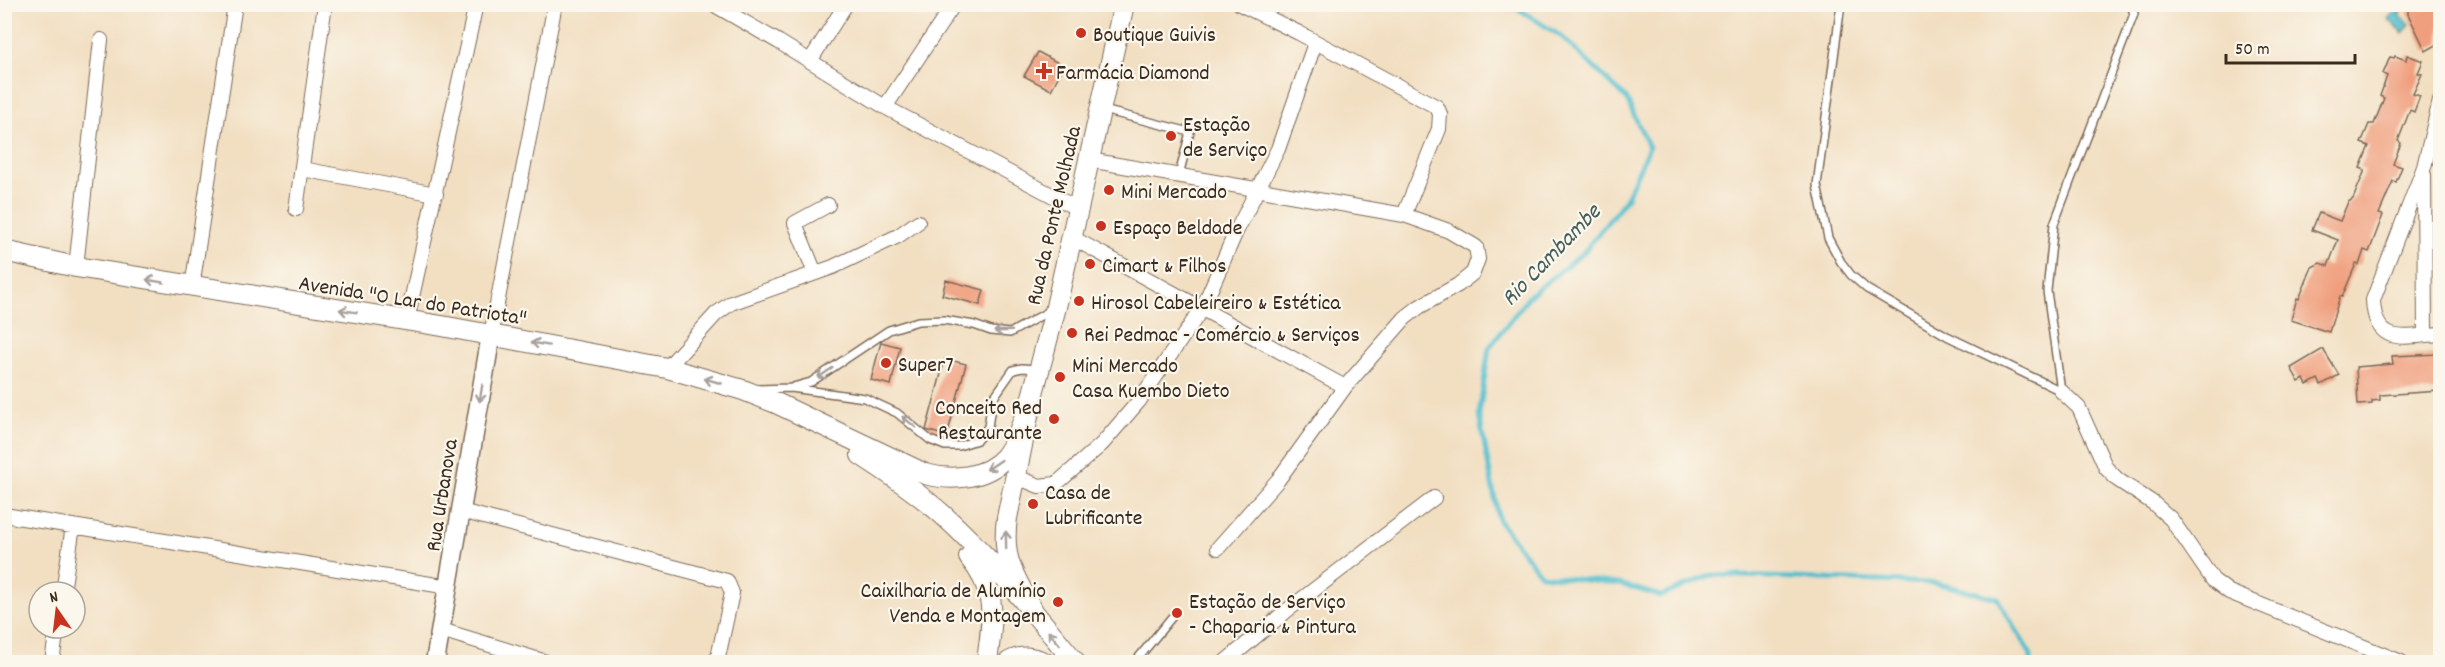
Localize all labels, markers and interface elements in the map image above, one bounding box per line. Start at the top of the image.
place label: Boutique Guivis [1093,21,1216,52]
marker: Boutique Guivis [1074,26,1088,40]
scale bar [2226,27,2355,65]
text: 50 m [2235,38,2270,63]
place label: Farmácia Diamond [1056,59,1210,90]
marker: Farmácia Diamond [1037,64,1051,78]
place label: Estação de Serviço [1183,111,1267,167]
street label: Rua da Ponte Molhada [1020,123,1091,308]
marker: Estação de Serviço [1164,129,1178,143]
place label: Mini Mercado [1121,178,1227,209]
marker: Mini Mercado [1102,183,1116,197]
water label: Rio Cambambe [1494,196,1611,315]
place label: Espaço Beldade [1113,214,1242,245]
marker: Espaço Beldade [1094,219,1108,233]
place label: Cimart & Filhos [1102,252,1227,283]
marker: Cimart & Filhos [1083,257,1097,271]
street label: Avenida "O Lar do Patriota" [296,269,529,336]
one-way arrow [146,275,165,286]
place label: Hirosol Cabeleireiro & Estética [1091,289,1341,320]
marker: Hirosol Cabeleireiro & Estética [1072,294,1086,308]
one-way arrow [338,306,358,317]
place label: Rei Pedmac - Comércio & Serviços [1084,321,1360,352]
one-way arrow [994,326,1014,337]
marker: Rei Pedmac - Comércio & Serviços [1065,326,1079,340]
one-way arrow [530,338,550,349]
place label: Super7 [898,351,954,382]
place label: Mini Mercado Casa Kuembo Dieto [1072,352,1230,408]
marker: Super7 [879,356,893,370]
one-way arrow [817,367,834,379]
marker: Mini Mercado Casa Kuembo Dieto [1053,370,1067,384]
one-way arrow [704,375,723,386]
one-way arrow [475,382,486,402]
place label: Conceito Red Restaurante [935,394,1042,450]
marker: Conceito Red Restaurante [1047,412,1061,426]
one-way arrow [901,416,917,429]
street label: Rua Urbanova [419,436,468,554]
one-way arrow [987,459,1003,471]
place label: Casa de Lubrificante [1045,479,1142,535]
marker: Casa de Lubrificante [1026,497,1040,511]
one-way arrow [1000,531,1012,550]
place label: Caixilharia de Alumínio Venda e Montagem [861,577,1046,633]
north arrow [27,580,87,640]
text: N [47,586,61,610]
place label: Estação de Serviço - Chaparia & Pintura [1189,588,1356,644]
marker: Caixilharia de Alumínio Venda e Montagem [1051,595,1065,609]
marker: Estação de Serviço - Chaparia & Pintura [1170,606,1184,620]
one-way arrow [1048,630,1061,646]

